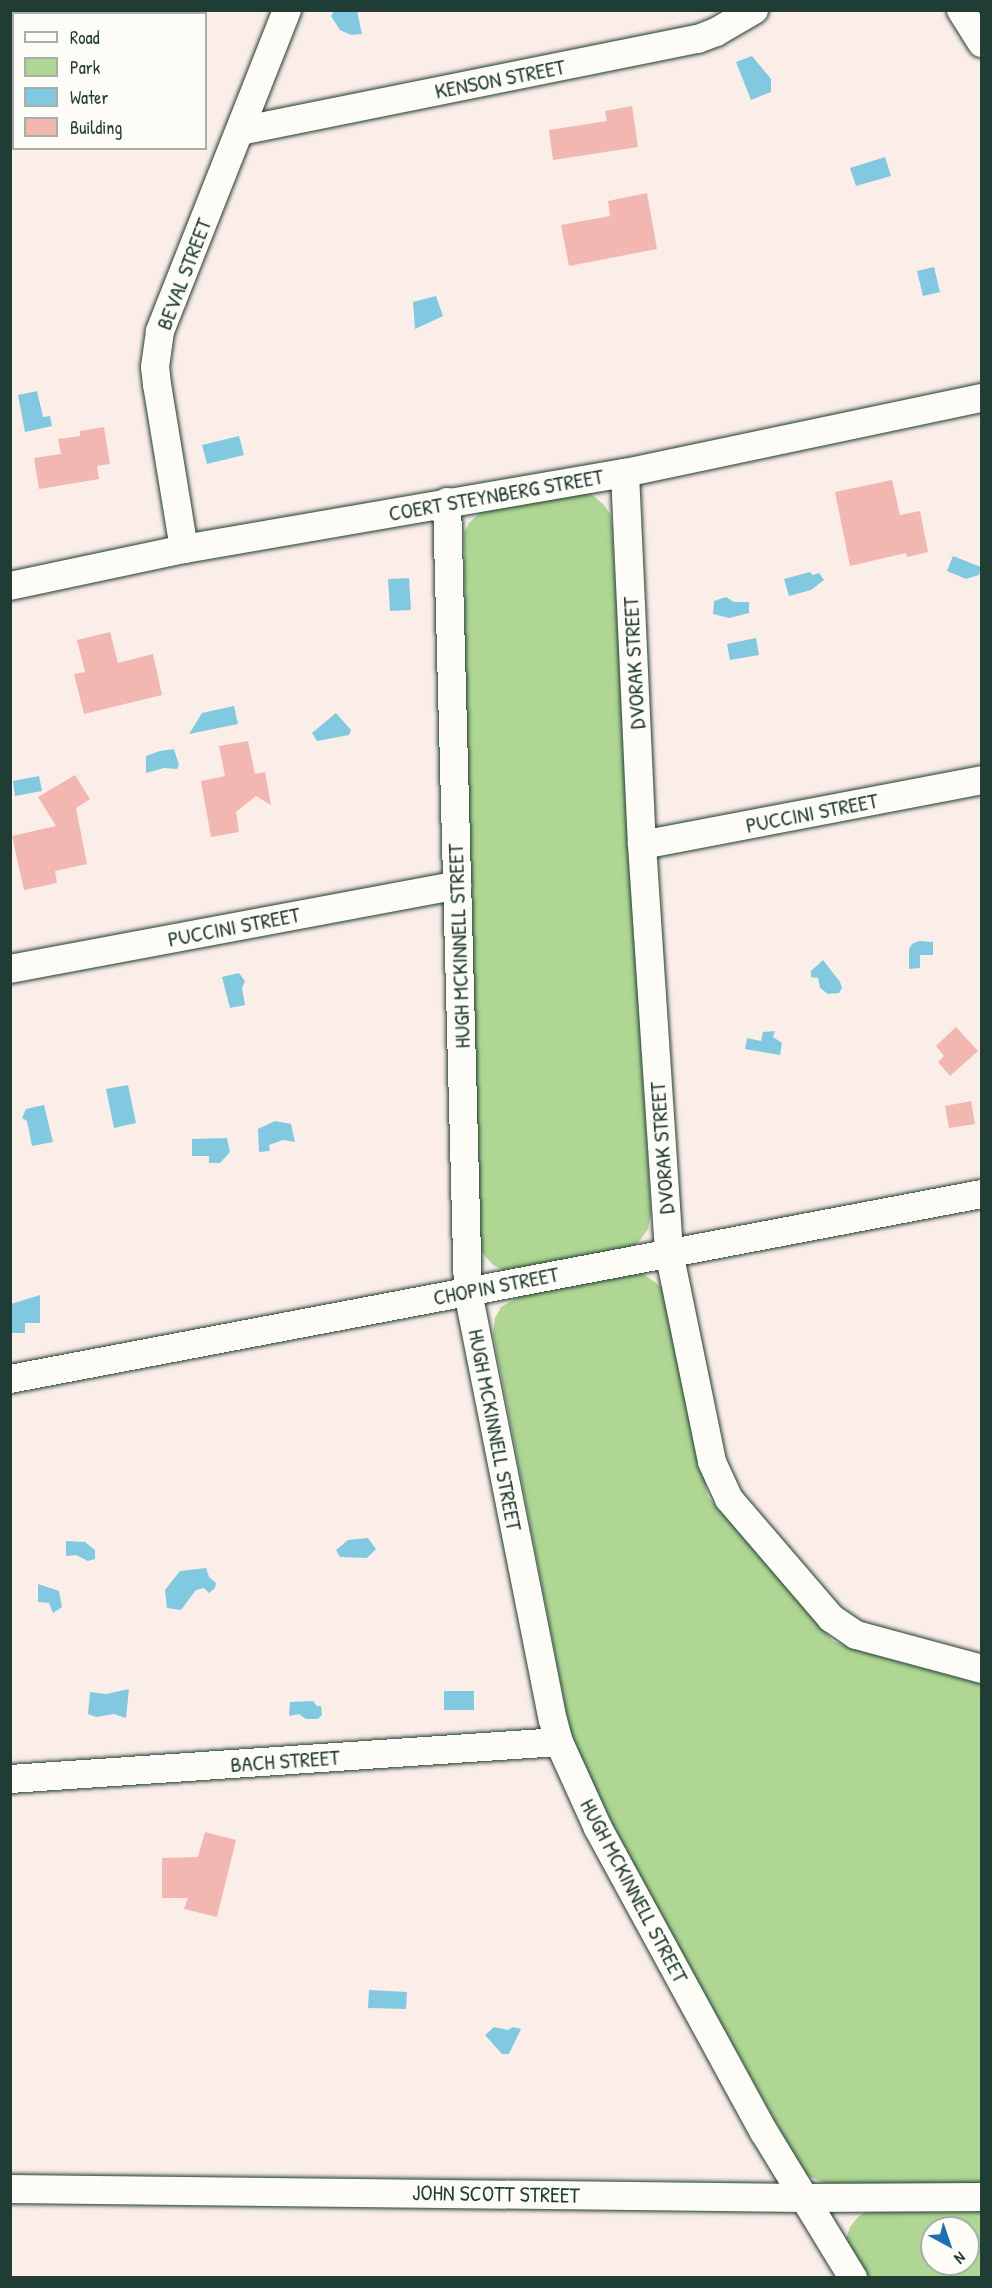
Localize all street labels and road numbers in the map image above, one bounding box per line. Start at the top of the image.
street label: KENSON STREET [433,53,567,105]
street label: BEVAL STREET [151,214,217,334]
street label: COERT STEYNBERG STREET [387,463,605,527]
street label: DVORAK STREET [617,596,651,730]
street label: PUCCINI STREET [744,787,880,839]
street label: HUGH MCKINNELL STREET [442,843,476,1049]
street label: PUCCINI STREET [166,901,302,953]
street label: DVORAK STREET [644,1081,680,1215]
street label: CHOPIN STREET [431,1261,561,1311]
street label: HUGH MCKINNELL STREET [463,1327,527,1533]
street label: BACH STREET [229,1744,341,1778]
street label: HUGH MCKINNELL STREET [574,1794,694,1988]
street label: JOHN SCOTT STREET [412,2179,580,2209]

